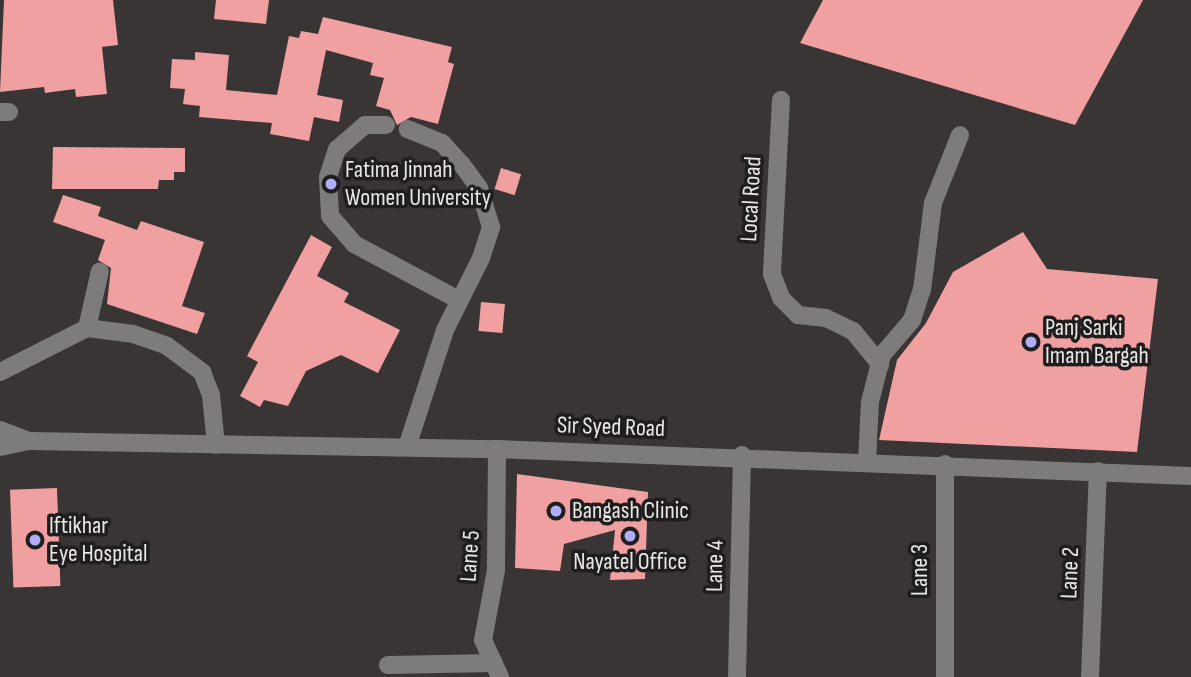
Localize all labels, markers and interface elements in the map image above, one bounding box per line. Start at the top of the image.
place label: Fatima Jinnah Women University [345,156,491,212]
street label: Local Road [734,156,768,242]
marker: Fatima Jinnah Women University [323,176,339,192]
place label: Panj Sarki Imam Bargah [1045,314,1149,370]
marker: Panj Sarki Imam Bargah [1023,334,1039,350]
street label: Sir Syed Road [556,411,666,443]
place label: Bangash Clinic [572,497,689,525]
marker: Bangash Clinic [546,501,566,521]
place label: Iftikhar Eye Hospital [49,512,147,568]
marker: Nayatel Office [622,528,638,544]
street label: Lane 5 [454,529,486,583]
marker: Iftikhar Eye Hospital [27,532,43,548]
street label: Lane 4 [700,540,730,592]
street label: Lane 3 [906,544,934,596]
street label: Lane 2 [1055,547,1085,599]
place label: Nayatel Office [573,548,687,576]

